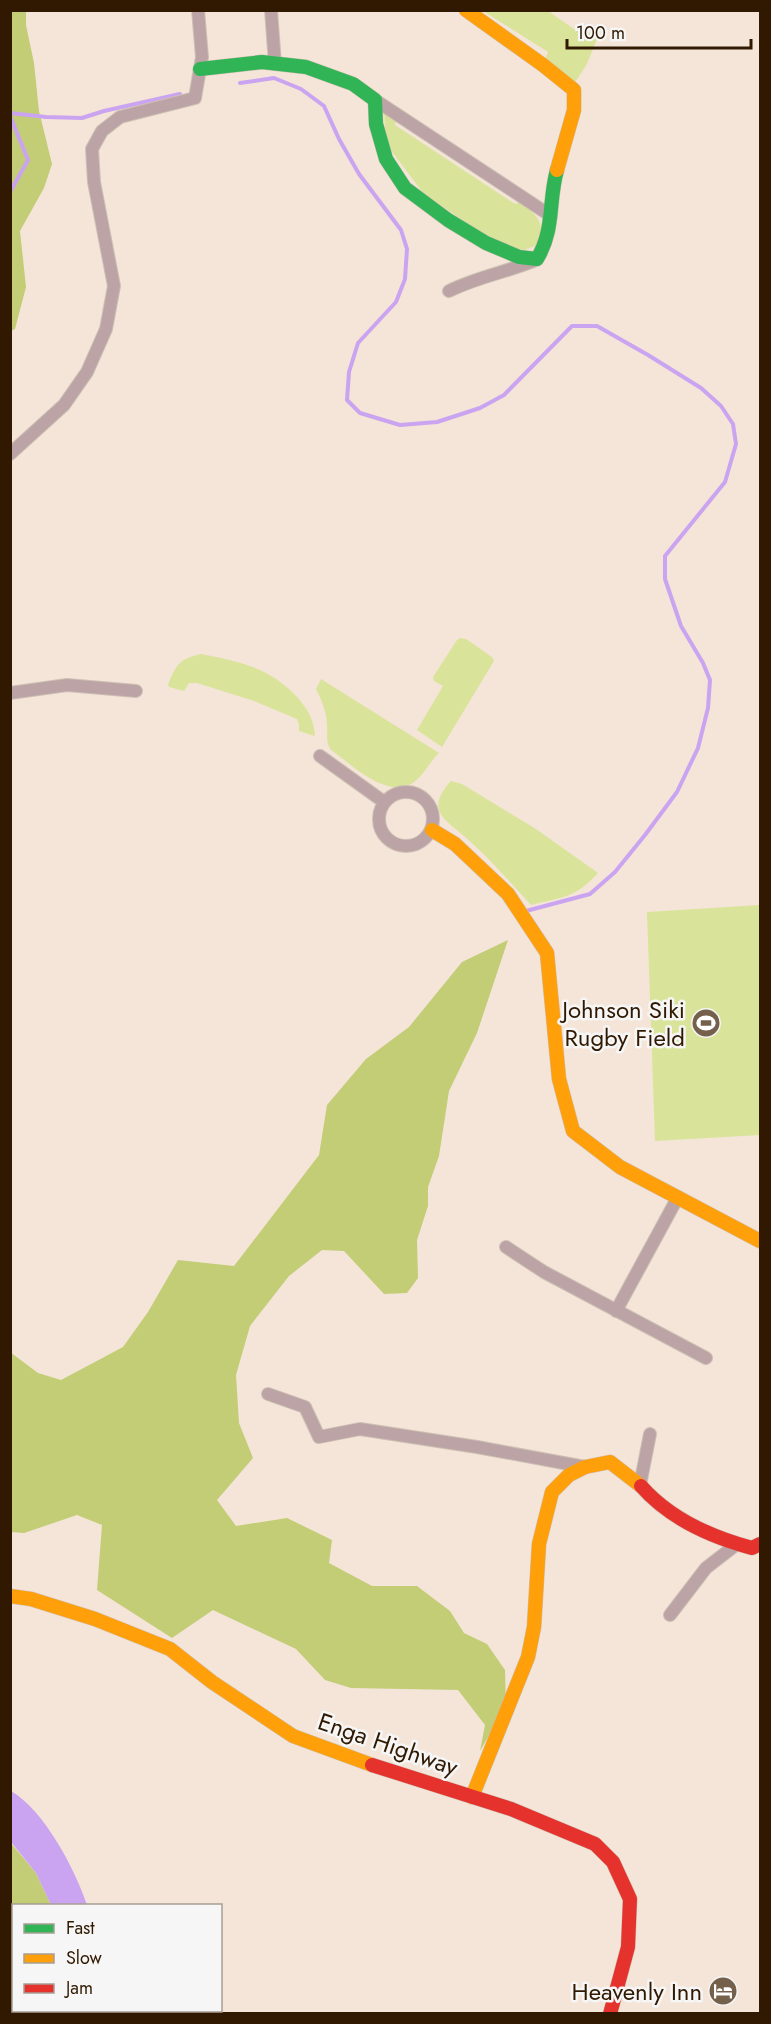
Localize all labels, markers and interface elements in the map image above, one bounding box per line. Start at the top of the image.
scale bar [567,12,752,50]
text: 100 m [576,20,625,46]
place label: Johnson Siki Rugby Field [559,992,685,1055]
sports icon: Johnson Siki Rugby Field [690,1007,722,1039]
street label: Enga Highway [313,1704,463,1784]
legend [12,1904,222,2012]
text: Fast [66,1915,95,1941]
text: Slow [66,1945,103,1971]
place label: Heavenly Inn [572,1974,702,2009]
text: Jam [64,1975,93,2001]
hotel icon: Heavenly Inn [707,1975,739,2007]

